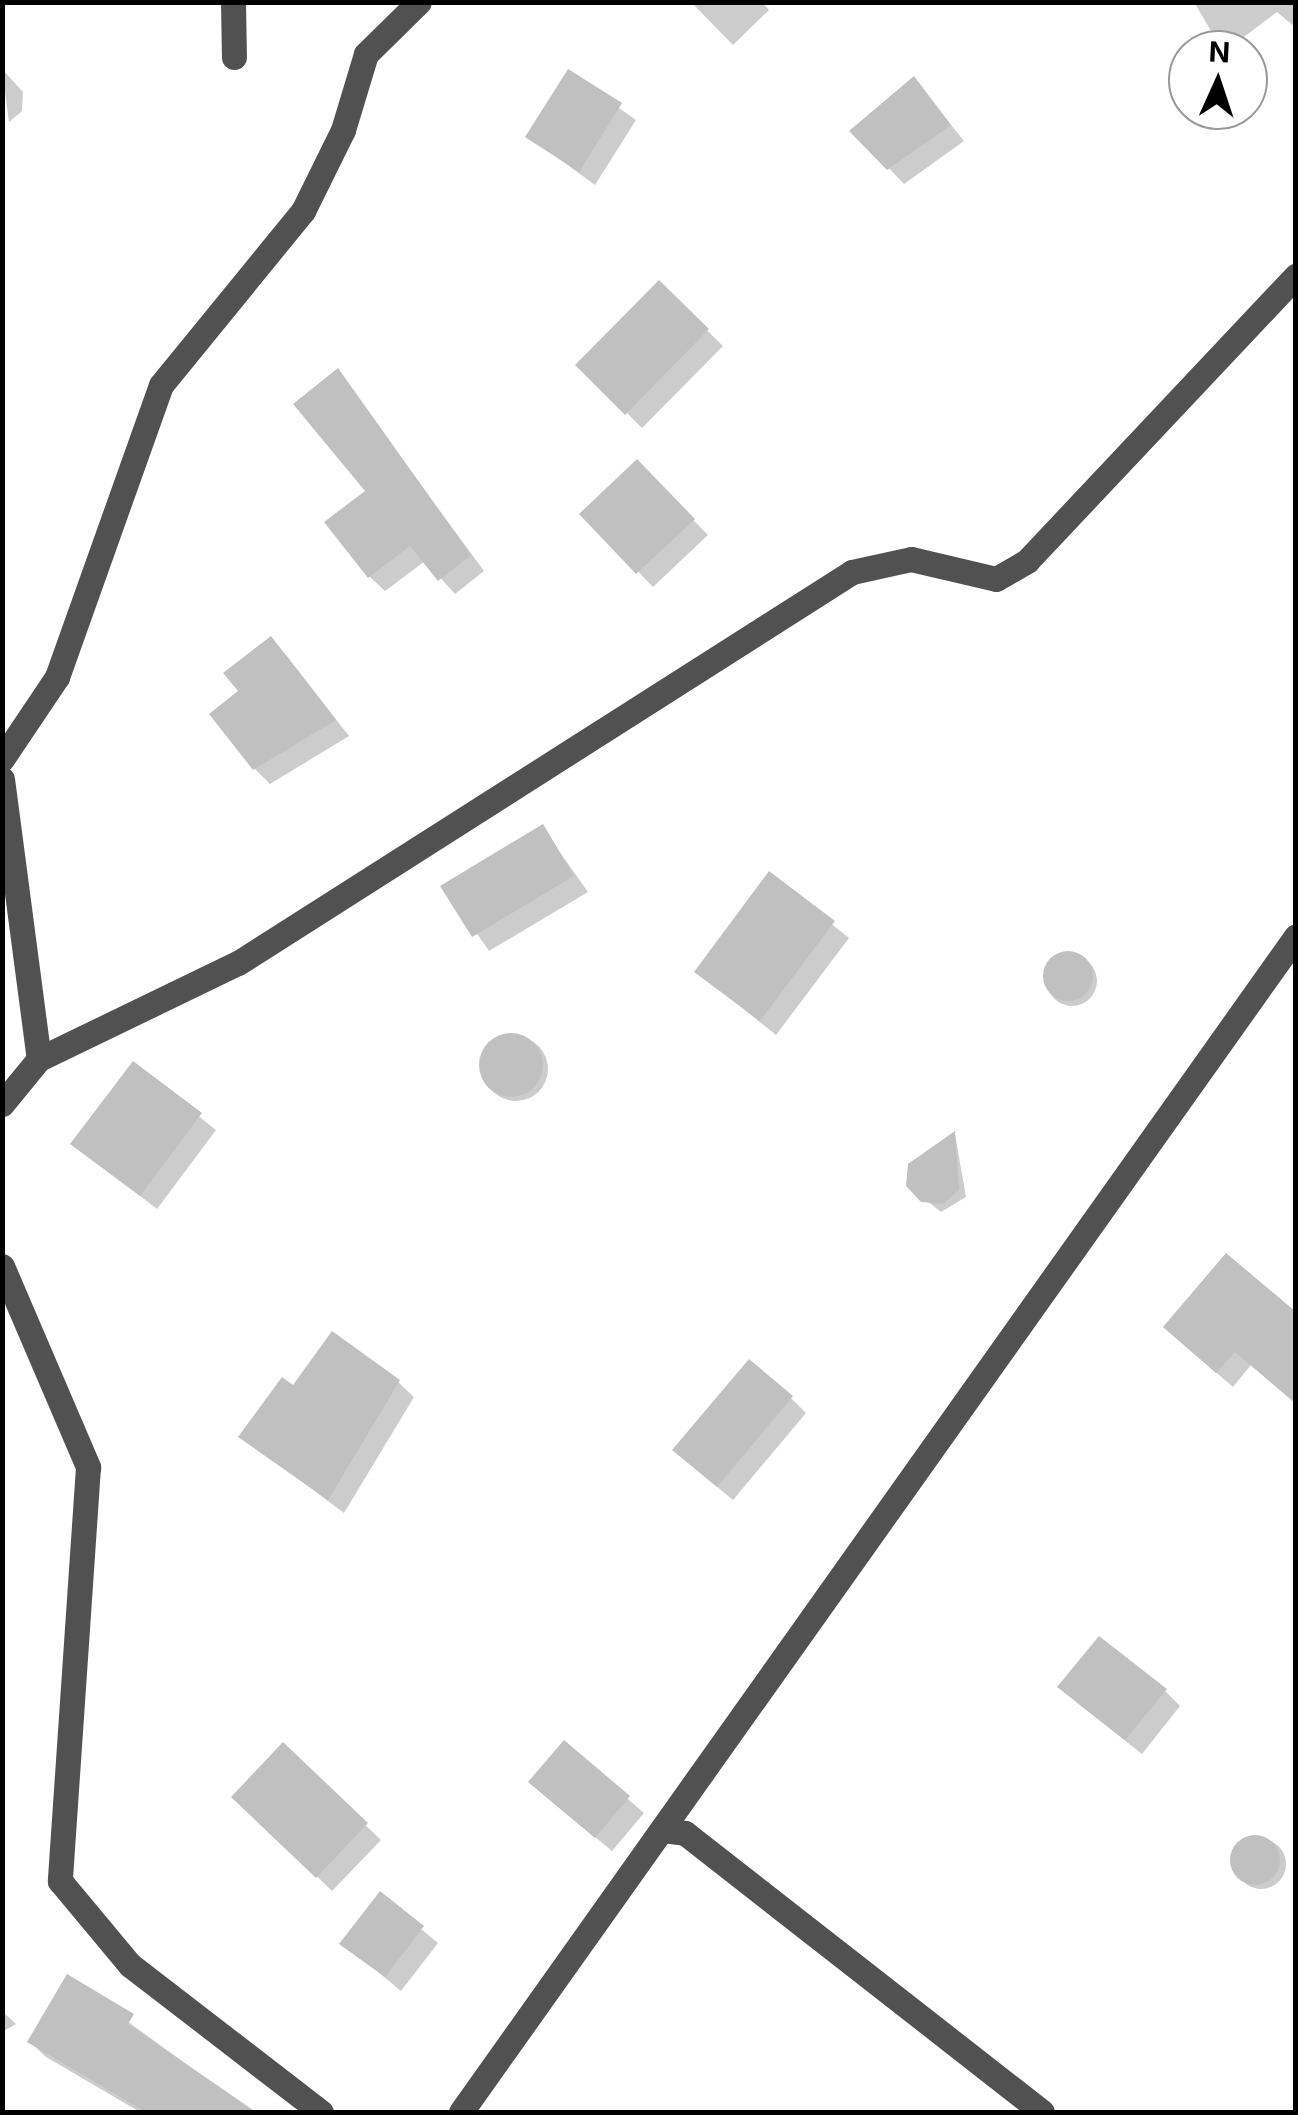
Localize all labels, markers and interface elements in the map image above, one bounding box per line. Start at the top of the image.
north arrow [1168,30,1268,130]
text: N [1208,35,1231,70]

